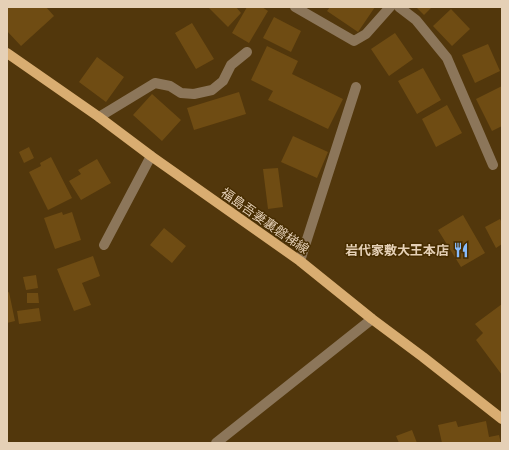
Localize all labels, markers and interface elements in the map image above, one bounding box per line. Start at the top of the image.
street label: 福島吾妻裏磐梯線 [218,184,312,258]
restaurant icon: 岩代家敷大王本店 [452,241,470,259]
place label: 岩代家敷大王本店 [345,242,449,259]

